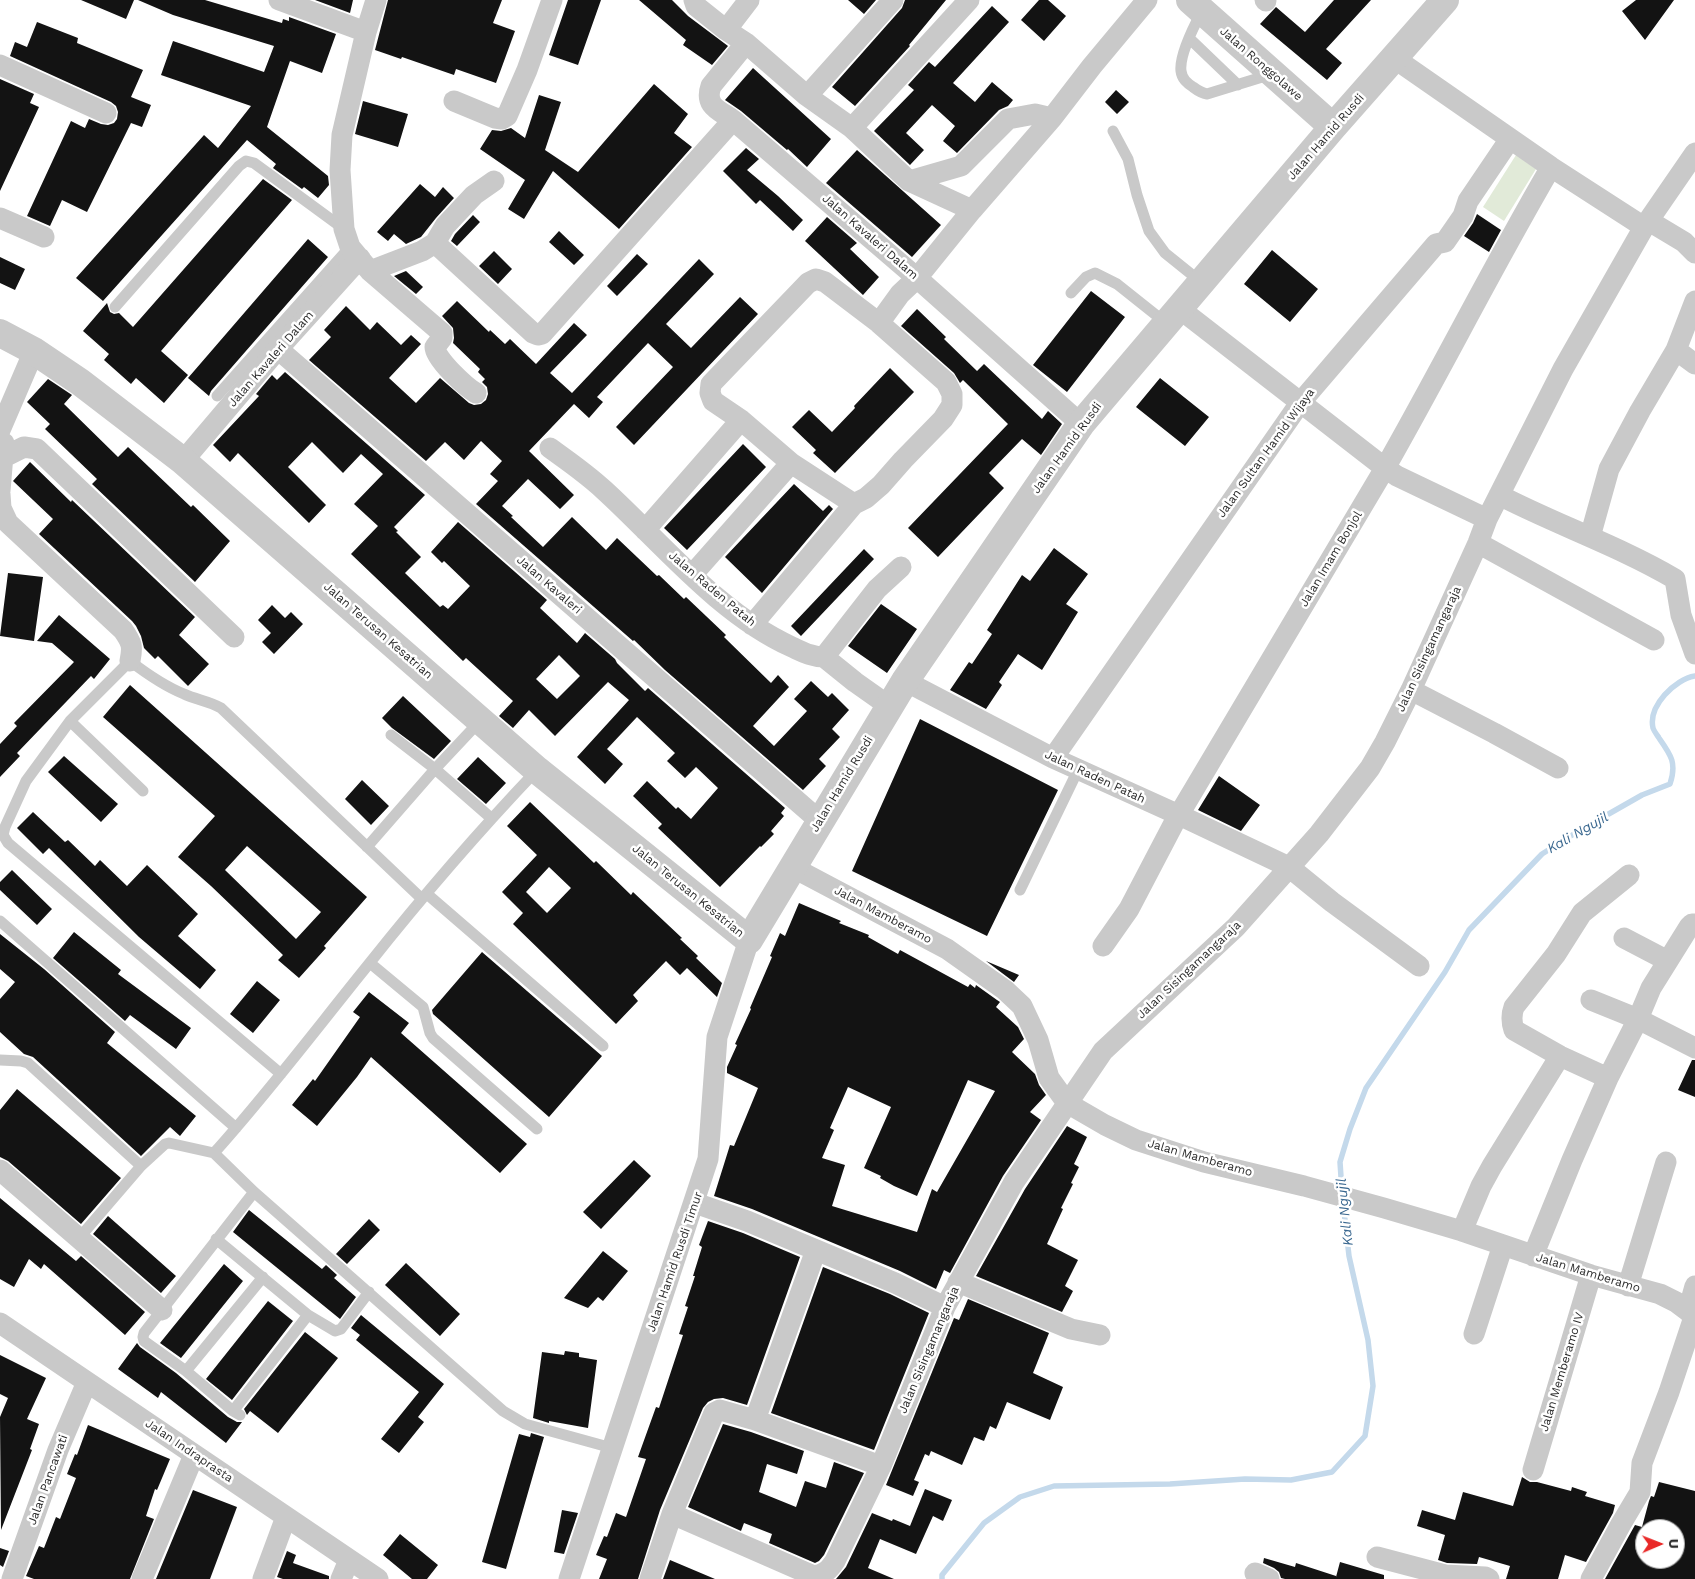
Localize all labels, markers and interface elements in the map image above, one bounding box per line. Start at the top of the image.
street label: Jalan Ronggolawe [1217,24,1305,104]
street label: Jalan Hamid Rusdi [1285,91,1367,183]
street label: Jalan Kavaleri Dalam [819,191,921,283]
street label: Jalan Kavaleri Dalam [225,308,317,410]
street label: Jalan Sultan Hamid Wijaya [1214,386,1318,520]
street label: Jalan Hamid Rusdi [1029,400,1105,496]
street label: Jalan Imam Bonjol [1297,509,1365,609]
street label: Jalan Raden Patah [666,548,758,630]
street label: Jalan Kavaleri [514,553,584,617]
street label: Jalan Terusan Kesatrian [321,580,435,682]
street label: Jalan Sisingamangaraja [1394,584,1464,714]
street label: Jalan Hamid Rusdi [808,733,876,835]
street label: Jalan Raden Patah [1042,747,1148,807]
water label: Kali Ngujil [1544,809,1612,857]
street label: Jalan Terusan Kesatrian [629,841,747,941]
street label: Jalan Mamberamo [832,883,934,947]
street label: Jalan Sisingamangaraja [1134,918,1244,1022]
street label: Jalan Mamberamo [1146,1136,1254,1180]
water label: Kali Ngujil [1333,1177,1357,1247]
street label: Jalan Hamid Rusdi Timur [644,1190,706,1334]
street label: Jalan Mamberamo [1534,1250,1642,1296]
street label: Jalan Sisingamangaraja [896,1284,962,1416]
street label: Jalan Memberamo IV [1537,1311,1587,1433]
street label: Jalan Indraprasta [142,1416,236,1486]
street label: Jalan Pancawati [25,1433,71,1527]
north arrow [1635,1519,1685,1569]
text: U [1666,1539,1682,1549]

